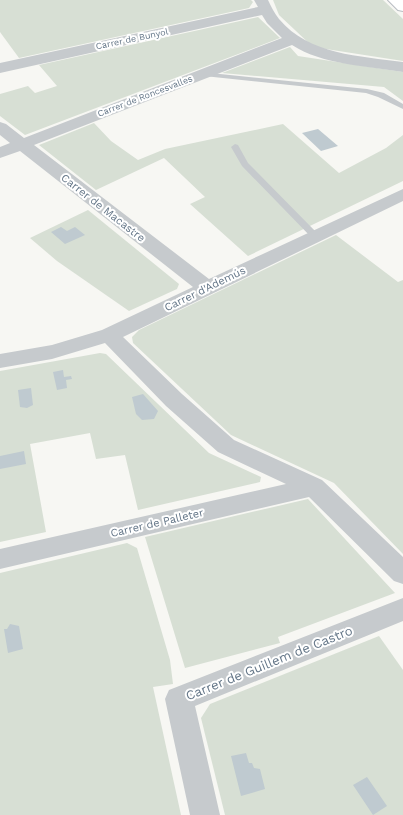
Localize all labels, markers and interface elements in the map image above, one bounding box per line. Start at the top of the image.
street label: Carrer de Bunyol [95,26,169,52]
street label: Carrer de Roncesvalles [96,73,194,119]
street label: Carrer de Macastre [58,171,148,245]
street label: Carrer d'Ademús [162,264,248,314]
street label: Carrer de Palleter [109,506,205,540]
street label: Carrer de Guillem de Castro [183,623,355,703]

